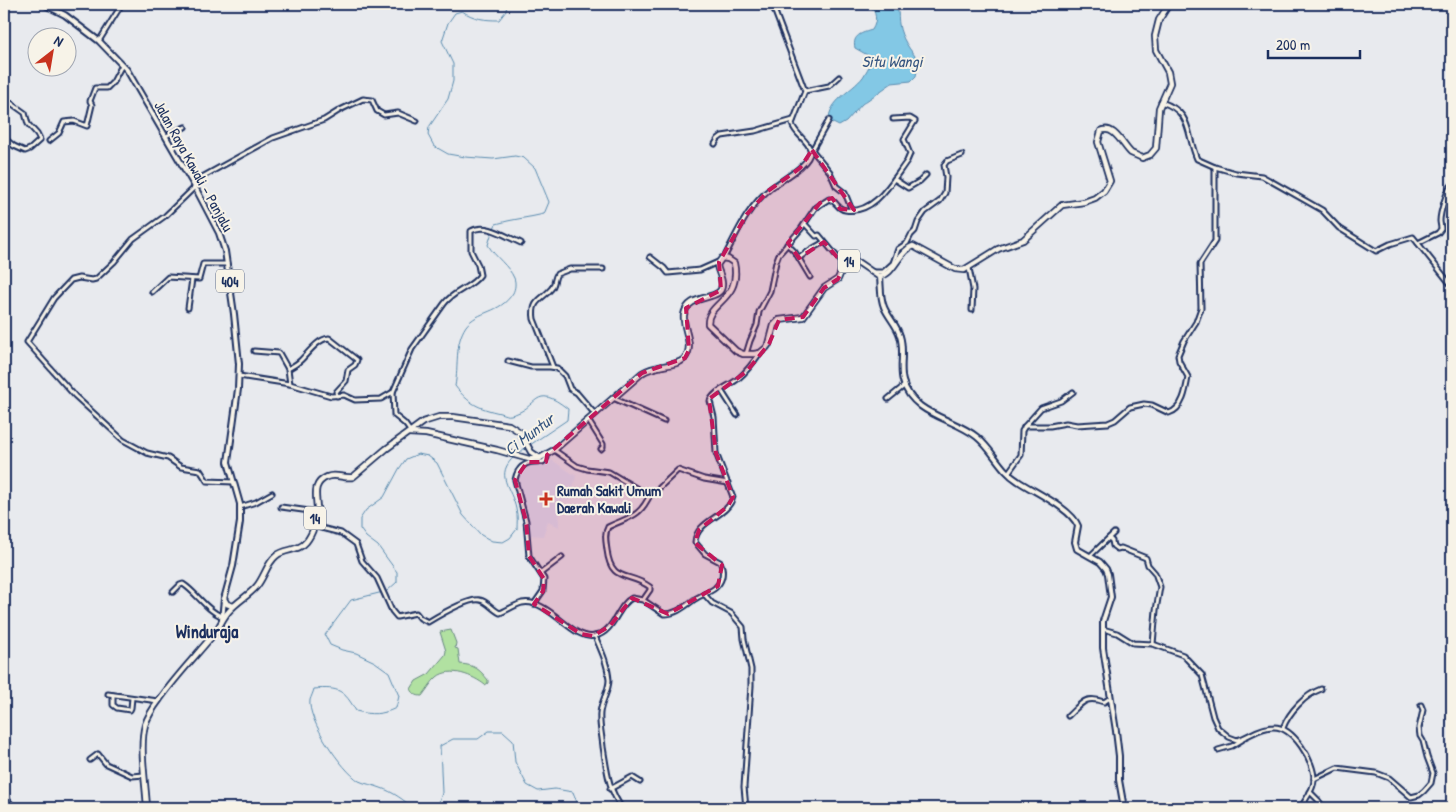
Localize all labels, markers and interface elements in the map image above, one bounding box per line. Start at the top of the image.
north arrow [28,28,78,78]
scale bar [1268,28,1361,60]
text: N [51,30,68,51]
text: 200 m [1276,34,1310,55]
water label: Situ Wangi [862,50,924,72]
street label: Jalan Raya Kawali – Panjalu [149,97,239,235]
road number: 14 [838,250,860,272]
road number: 404 [216,270,244,292]
water label: Ci Muntur [500,407,560,460]
place label: Rumah Sakit Umum Daerah Kawali [557,480,661,518]
marker: Rumah Sakit Umum Daerah Kawali [539,492,553,506]
road number: 14 [304,506,326,530]
district label: Winduraja [176,619,239,644]

